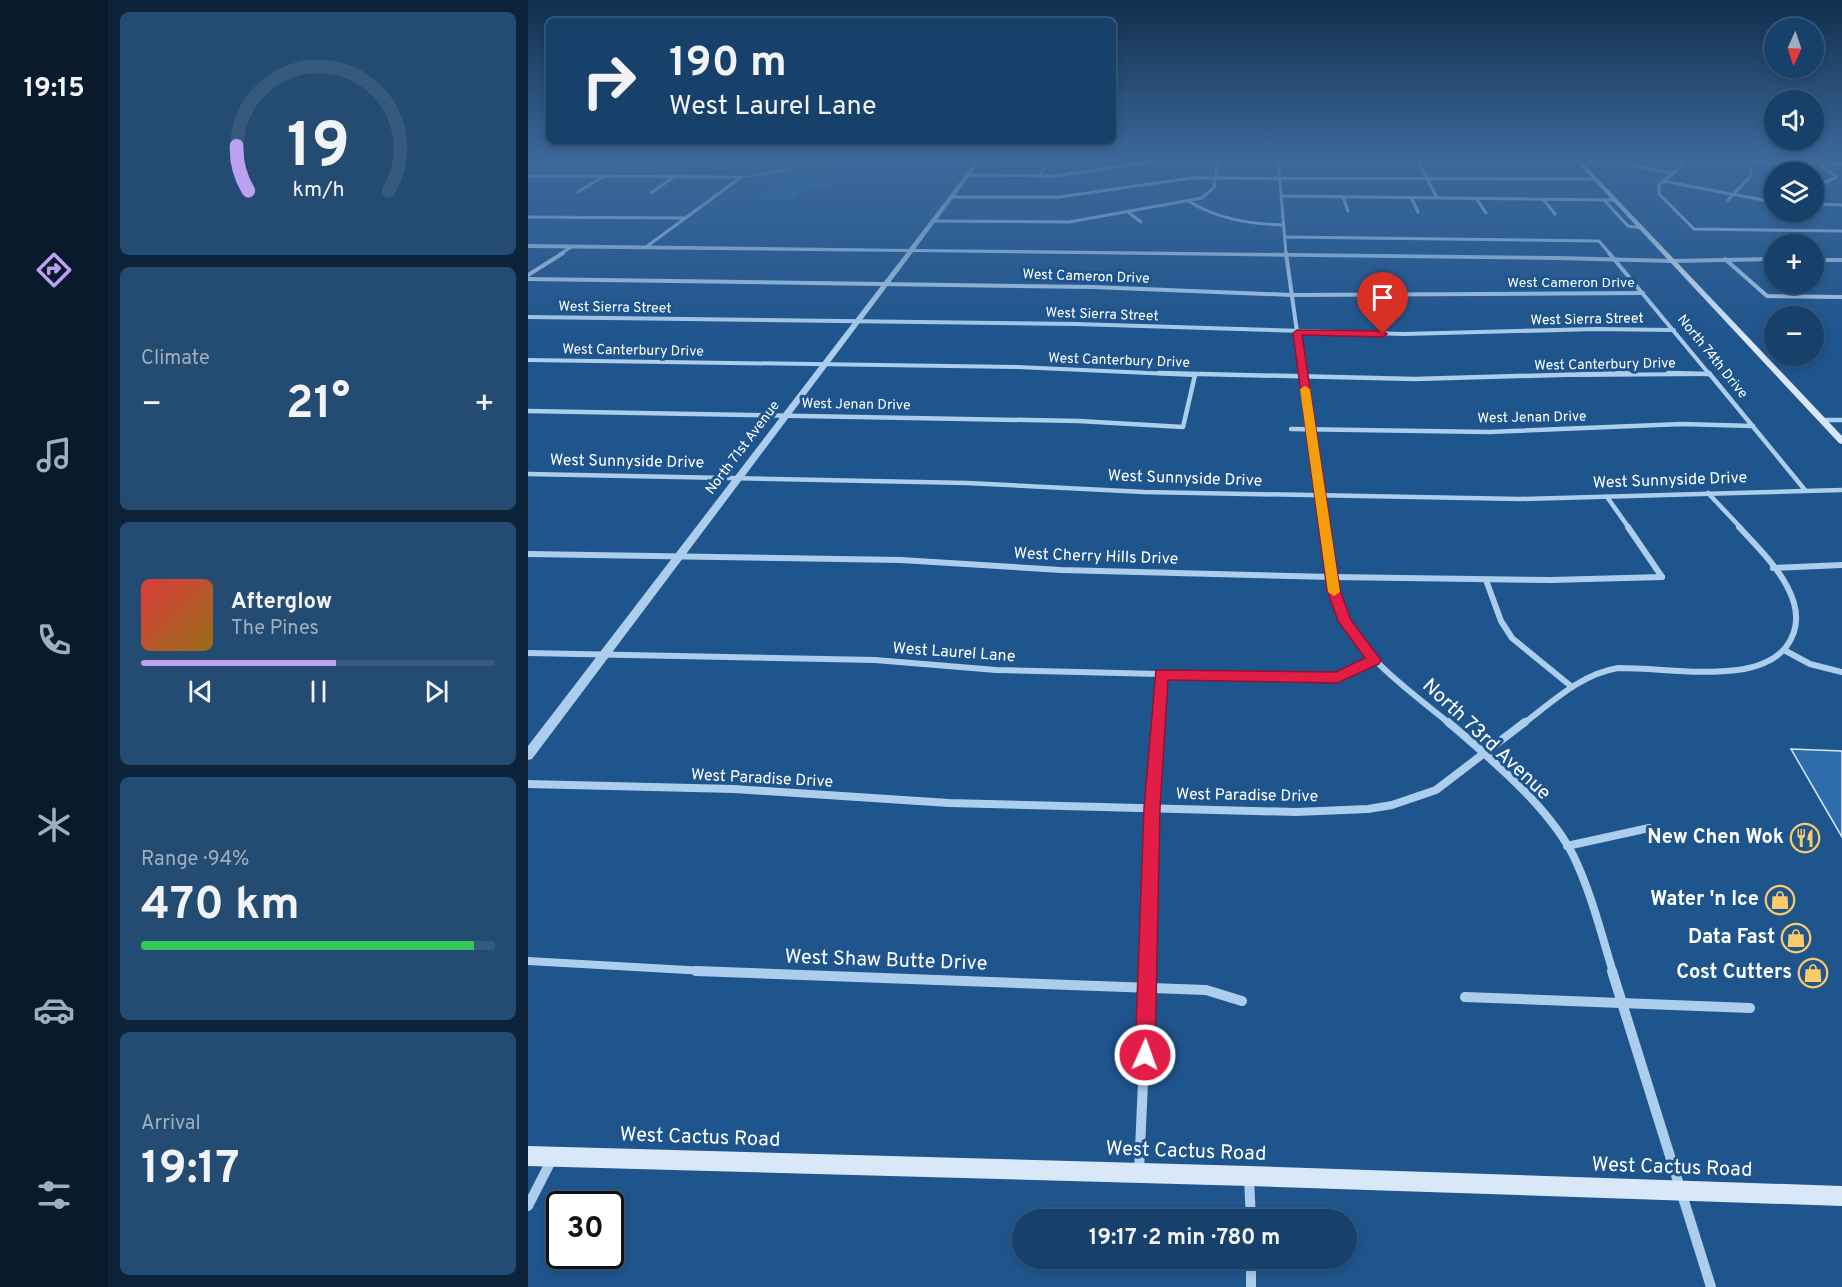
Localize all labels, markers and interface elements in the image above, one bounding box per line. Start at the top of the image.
north arrow [1764,18,1824,78]
map controls [1764,18,1824,366]
text: 190 m [669,38,787,91]
icon: right [570,42,648,120]
text: 19:15 [23,72,85,106]
text: West Laurel Lane [669,90,877,124]
button: sound [1764,90,1824,150]
text: 19 [286,110,350,189]
button: layers [1764,162,1824,222]
text: km/h [292,177,344,204]
button: + [1764,234,1824,294]
icon: directions [33,249,75,291]
street label: West Cameron Drive [1022,266,1150,288]
pin [1357,272,1408,334]
street label: West Cameron Drive [1507,275,1635,292]
icon: arrive [1366,281,1399,314]
street label: West Sierra Street [558,299,672,317]
street label: West Sierra Street [1045,305,1159,325]
button: − [1764,306,1824,366]
street label: West Sierra Street [1530,311,1644,329]
street label: North 74th Drive [1673,312,1751,402]
street label: West Canterbury Drive [562,341,704,361]
text: Climate [141,346,210,372]
street label: West Canterbury Drive [1048,350,1190,372]
street label: West Canterbury Drive [1534,355,1676,375]
text: 21° [286,377,350,434]
text: − [141,385,162,427]
text: + [474,385,495,427]
street label: West Jenan Drive [801,396,911,414]
street label: North 71st Avenue [702,398,784,498]
street label: West Jenan Drive [1477,409,1587,427]
icon: music [33,434,75,476]
street label: West Sunnyside Drive [550,451,704,473]
street label: West Sunnyside Drive [1107,466,1263,492]
street label: West Sunnyside Drive [1592,468,1748,494]
street label: West Cherry Hills Drive [1013,544,1179,570]
text: Afterglow [231,589,332,616]
text: The Pines [231,616,319,642]
icon: phone [33,619,75,661]
street label: West Laurel Lane [892,639,1016,667]
street label: North 73rd Avenue [1416,673,1556,807]
icon: previous [184,675,217,708]
icon: pause [302,675,335,708]
icon: next [420,675,453,708]
street label: West Paradise Drive [690,765,834,793]
street label: West Paradise Drive [1176,785,1318,807]
icon: climate [33,804,75,846]
restaurant icon: New Chen Wok [1789,822,1821,854]
place label: New Chen Wok [1647,825,1784,851]
text: Range · 94% [141,847,250,873]
text: 470 km [141,878,300,935]
shop icon: Water 'n Ice [1764,884,1796,916]
place label: Water 'n Ice [1650,887,1759,913]
shop icon: Data Fast [1780,922,1812,954]
place label: Data Fast [1688,925,1775,951]
street label: West Shaw Butte Drive [784,944,988,978]
shop icon: Cost Cutters [1797,957,1829,989]
place label: Cost Cutters [1676,960,1792,986]
icon: car [33,989,75,1031]
position arrow [1113,1023,1177,1087]
text: Arrival [141,1111,201,1137]
street label: West Cactus Road [619,1122,781,1154]
street label: West Cactus Road [1105,1136,1267,1168]
text: 19:17 [141,1142,240,1199]
street label: West Cactus Road [1591,1152,1753,1184]
icon: filters [33,1174,75,1216]
speed limit sign: 30 [546,1191,624,1269]
text: 19:17 · 2 min · 780 m [1089,1225,1280,1252]

